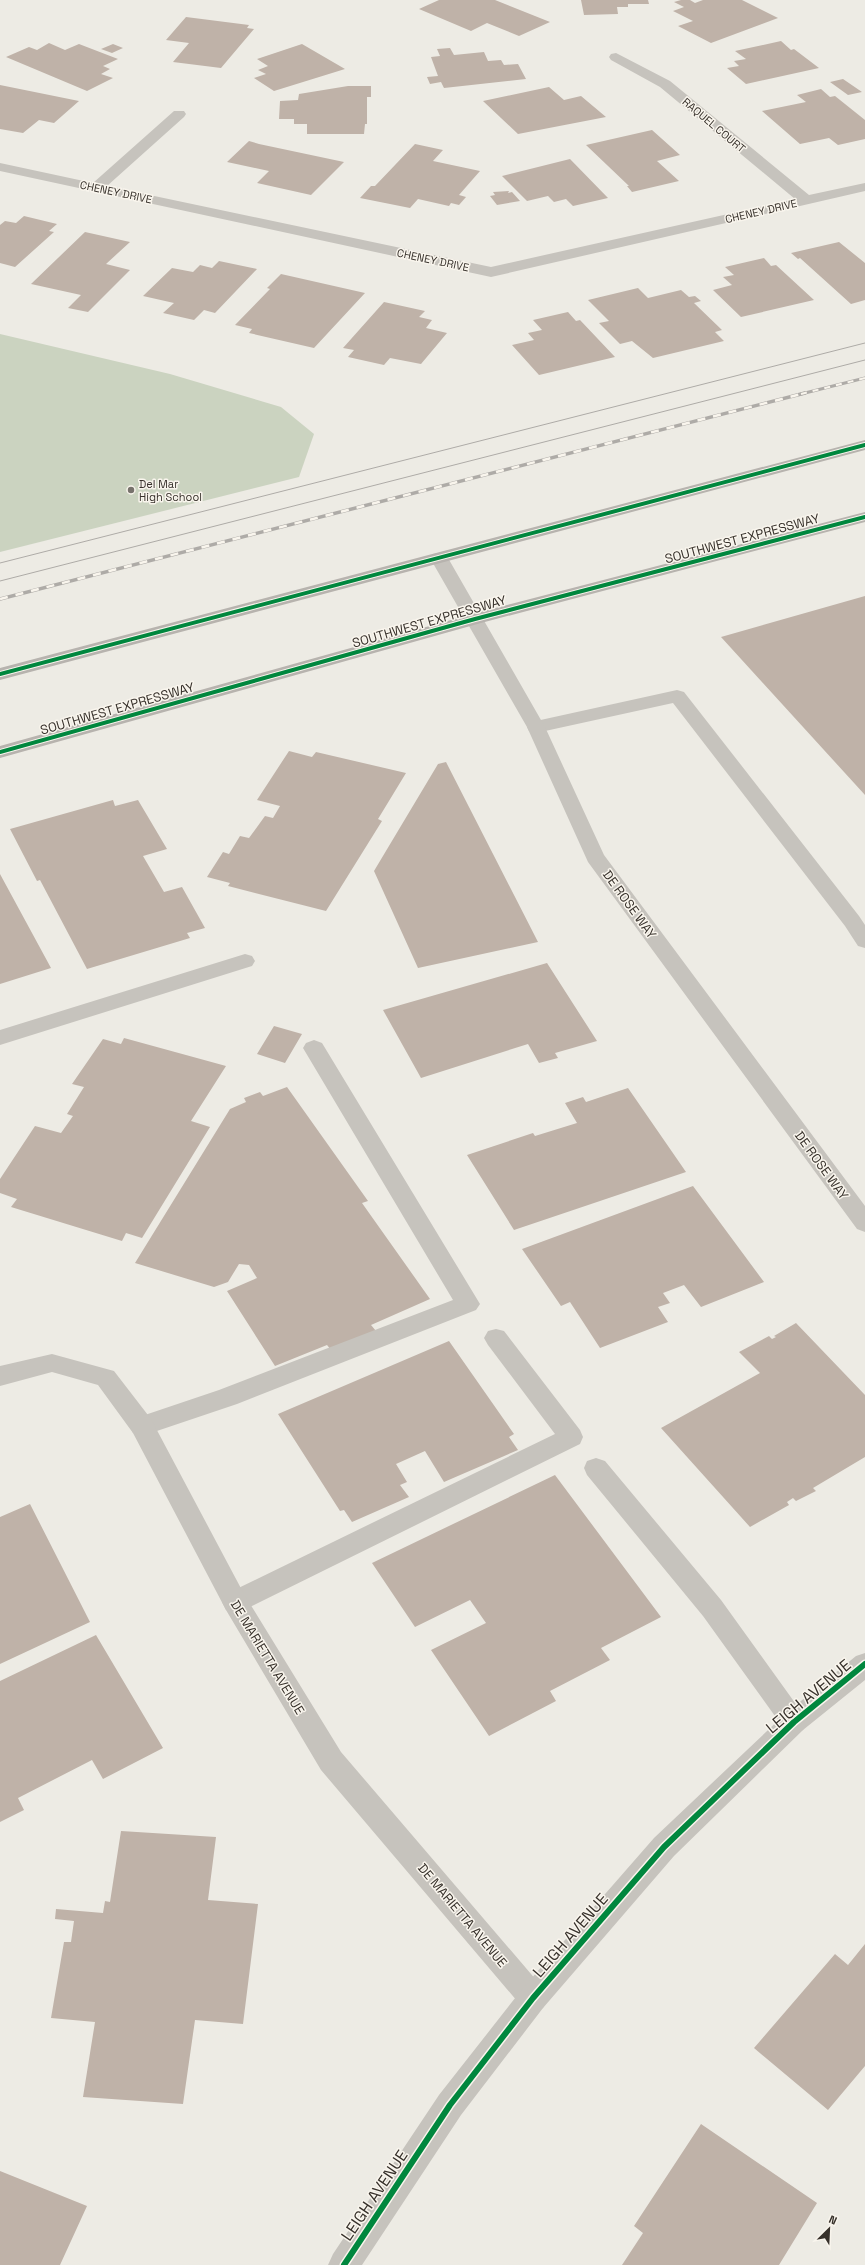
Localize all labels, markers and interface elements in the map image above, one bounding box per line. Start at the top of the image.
street label: RAQUEL COURT [680,94,749,156]
street label: CHENEY DRIVE [79,178,153,206]
street label: CHENEY DRIVE [724,196,798,226]
street label: CHENEY DRIVE [396,246,470,274]
place label: Del Mar High School [139,477,202,504]
marker: Del Mar High School [126,485,136,495]
street label: SOUTHWEST EXPRESSWAY [663,510,821,567]
street label: SOUTHWEST EXPRESSWAY [350,591,508,652]
street label: SOUTHWEST EXPRESSWAY [38,678,196,739]
street label: DE ROSE WAY [599,867,660,942]
street label: DE ROSE WAY [791,1128,852,1203]
street label: DE MARIETTA AVENUE [227,1597,308,1718]
street label: LEIGH AVENUE [761,1655,855,1738]
street label: DE MARIETTA AVENUE [414,1860,511,1971]
street label: LEIGH AVENUE [528,1889,613,1982]
street label: LEIGH AVENUE [336,2146,412,2245]
north arrow [809,2209,849,2249]
text: N [827,2212,839,2228]

